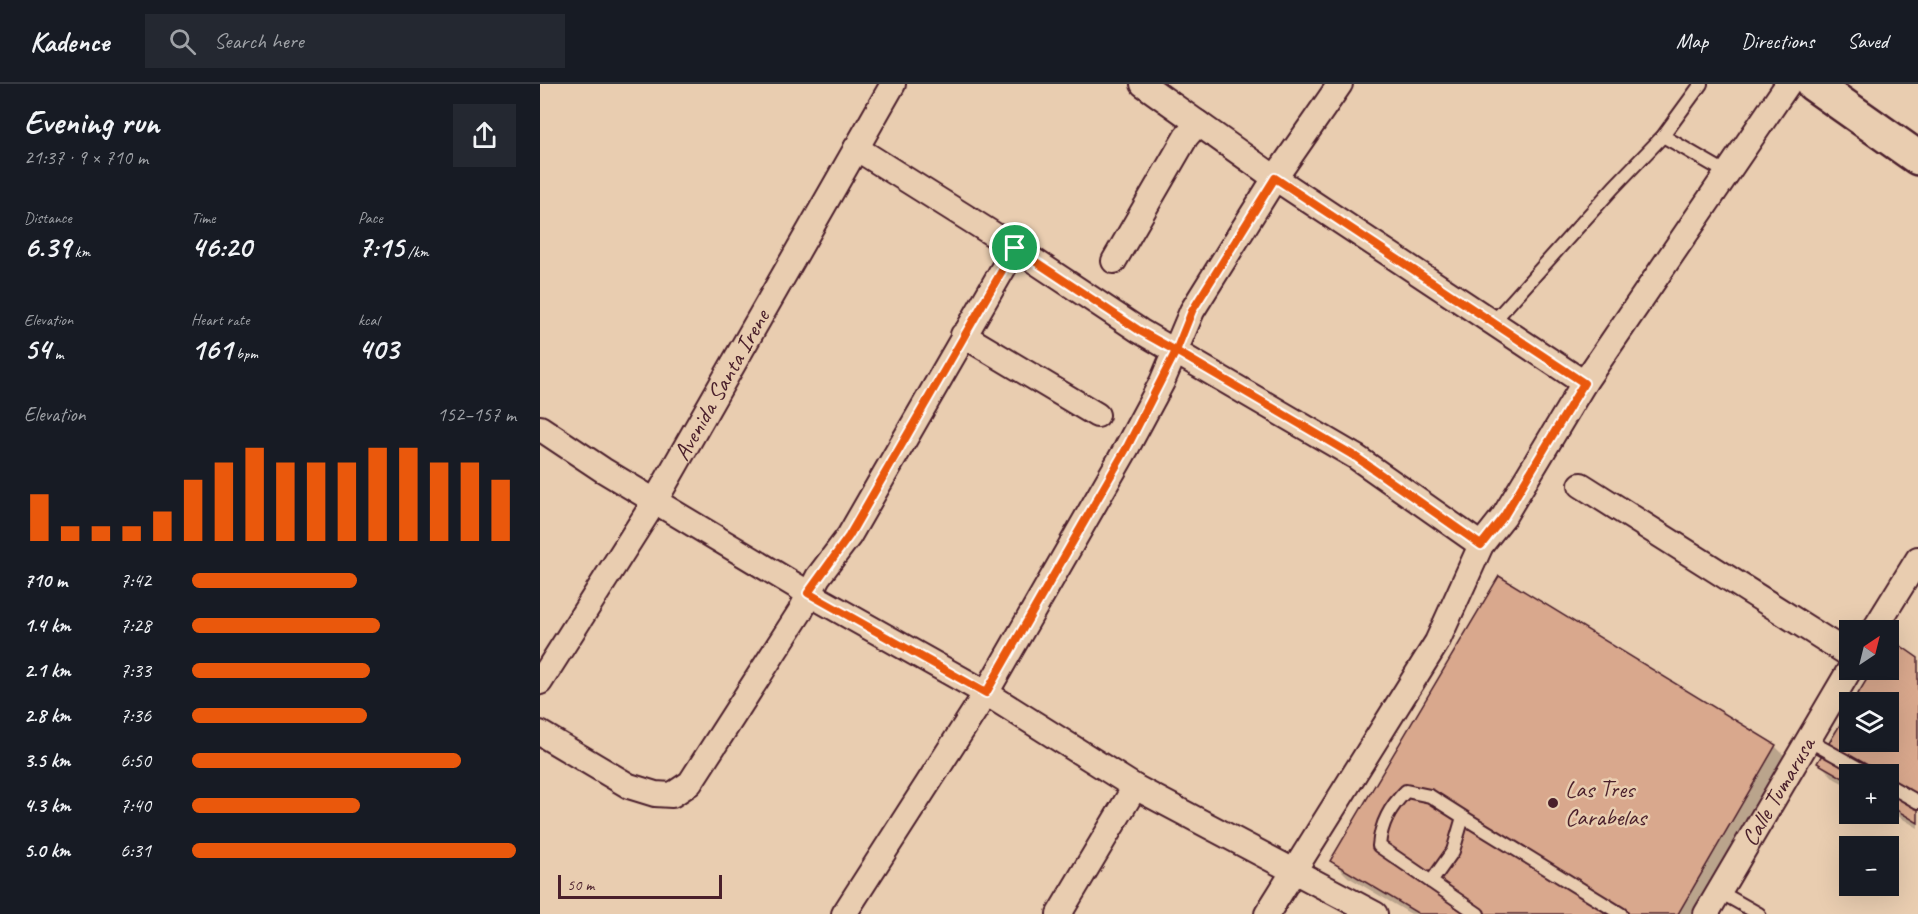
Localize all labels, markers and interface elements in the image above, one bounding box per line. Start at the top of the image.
search box [145,14,565,68]
text: Kadence [30,24,109,59]
icon: search [166,25,199,58]
text: Search here [214,27,304,55]
text: Map [1676,28,1708,54]
text: Directions [1741,28,1814,54]
text: Saved [1847,28,1888,54]
text: Evening run [24,101,159,143]
button: share [453,104,516,167]
text: 21:37 · 9 × 710 m [24,145,148,170]
text: Distance [24,208,72,228]
text: Time [191,208,215,228]
text: Pace [358,208,383,228]
pin [989,222,1040,273]
text: 6.39 [24,228,71,266]
text: 46:20 [191,228,252,266]
text: 7:15 [358,228,404,266]
icon: arrive [998,231,1031,264]
text: km [71,242,90,262]
text: /km [404,242,429,262]
street label: Avenida Santa Irene [666,302,777,466]
text: Elevation [24,310,73,330]
text: Heart rate [191,310,249,330]
text: kcal [358,310,379,330]
text: 54 [24,330,51,368]
text: 161 [191,330,232,368]
text: 403 [358,330,399,368]
text: m [51,344,63,364]
text: bpm [232,344,258,364]
text: Elevation [24,402,86,427]
text: 152–157 m [437,402,516,427]
text: 710 m [24,568,67,593]
text: 7:42 [120,568,151,593]
text: 1.4 km [24,613,71,638]
text: 7:28 [120,613,151,638]
north arrow [1839,620,1899,680]
map controls [1839,620,1899,896]
text: 2.1 km [24,658,71,683]
text: 7:33 [120,658,151,683]
button: layers [1839,692,1899,752]
text: 2.8 km [24,703,71,728]
text: 7:36 [120,703,151,728]
street label: Calle Tumarusa [1734,730,1823,851]
text: 3.5 km [24,748,70,773]
text: 6:50 [120,748,151,773]
button: + [1839,764,1899,824]
place label: Las Tres Carabelas [1565,774,1649,832]
text: 4.3 km [24,793,71,818]
text: 7:40 [120,793,151,818]
marker: Las Tres Carabelas [1546,796,1560,810]
button: − [1839,836,1899,896]
text: 5.0 km [24,838,70,863]
text: 6:31 [120,838,151,863]
scale bar [558,872,722,900]
text: 50 m [567,875,594,895]

